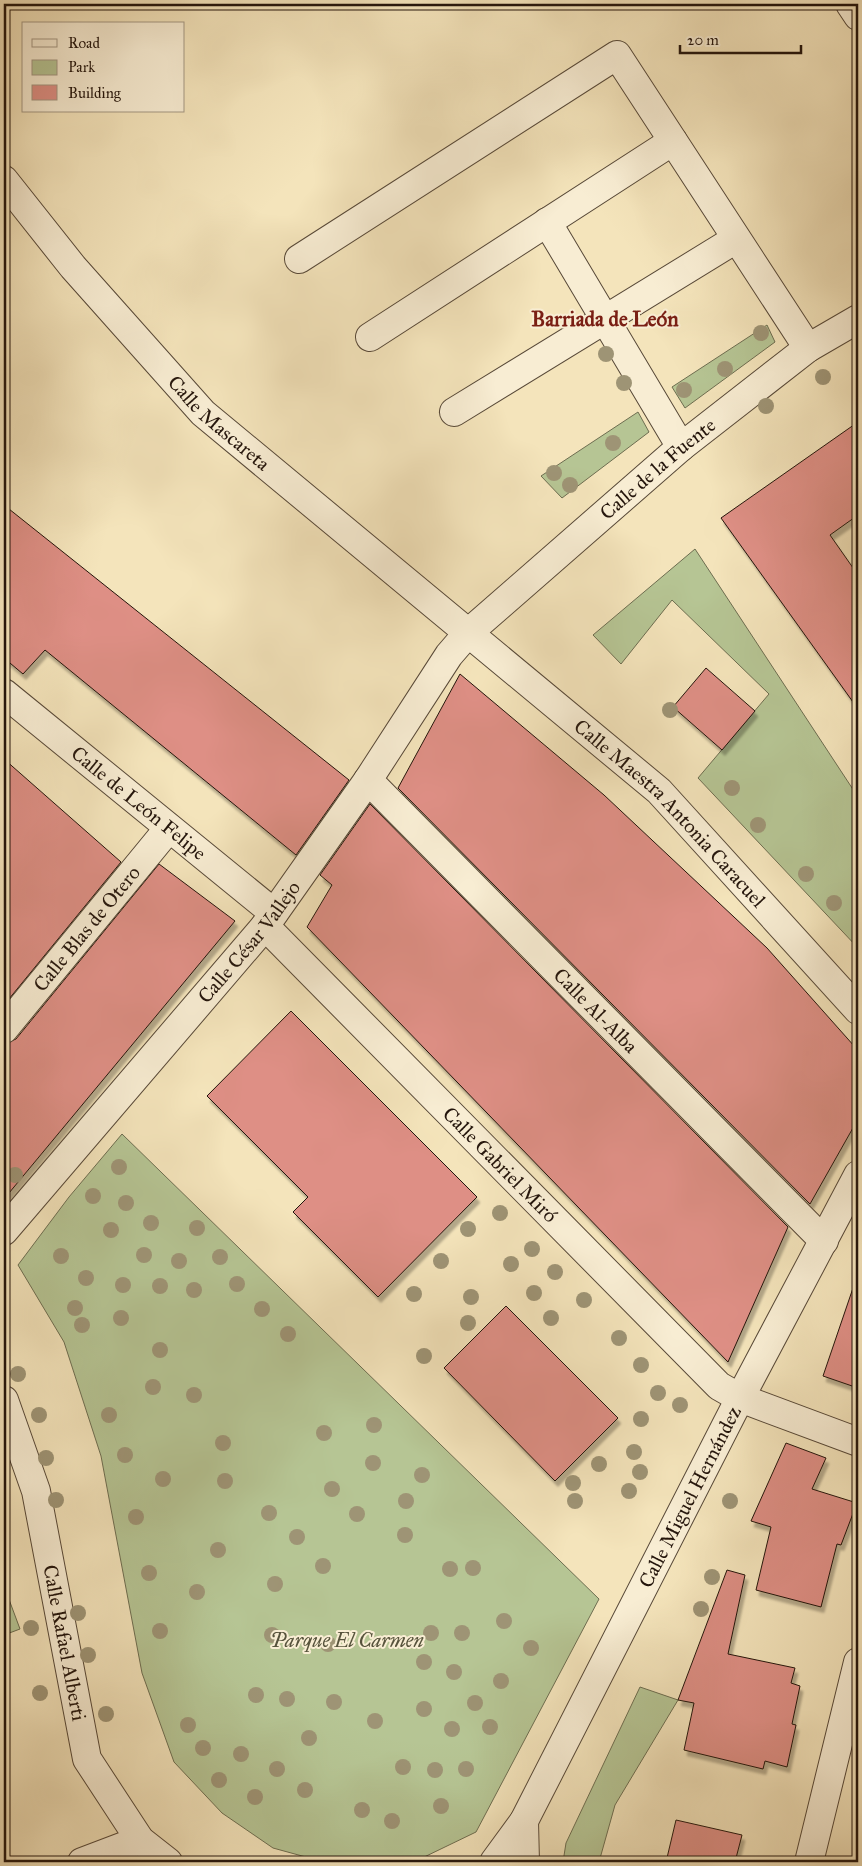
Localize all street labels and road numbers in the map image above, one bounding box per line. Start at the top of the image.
street label: Calle Mascareta [163,370,275,476]
street label: Calle de la Fuente [595,413,720,525]
street label: Calle Maestra Antonia Caracuel [569,714,771,913]
street label: Calle de León Felipe [67,741,211,865]
street label: Calle Blas de Otero [28,861,145,996]
street label: Calle César Vallejo [193,876,305,1008]
street label: Calle Al-Alba [549,963,643,1058]
street label: Calle Gabriel Miró [438,1102,563,1227]
street label: Calle Miguel Hernández [633,1402,746,1591]
street label: Calle Rafael Alberti [38,1563,92,1723]

